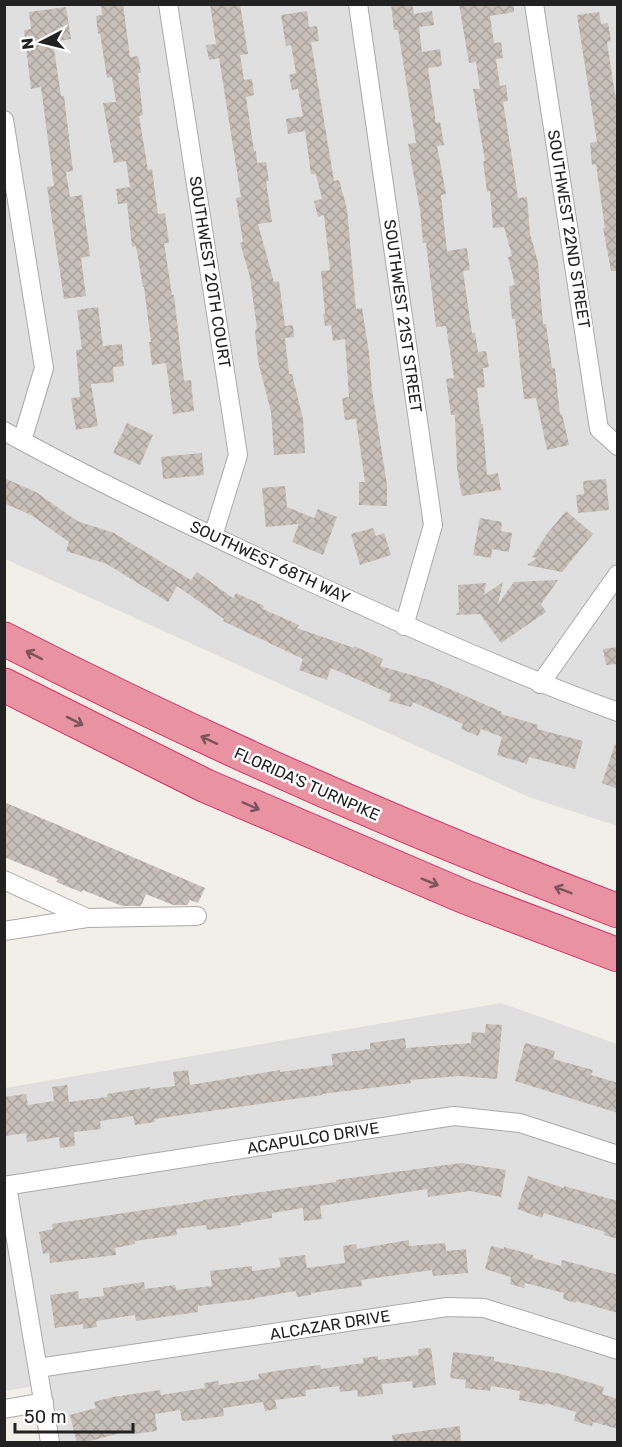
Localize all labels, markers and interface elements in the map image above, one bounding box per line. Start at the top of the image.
north arrow [12,12,72,72]
text: N [17,37,38,51]
street label: SOUTHWEST 22ND STREET [544,128,594,330]
street label: SOUTHWEST 20TH COURT [185,175,235,369]
street label: SOUTHWEST 21ST STREET [380,218,426,414]
street label: SOUTHWEST 68TH WAY [187,517,353,607]
one-way arrow [26,648,44,660]
one-way arrow [66,716,84,727]
one-way arrow [201,734,219,746]
street label: FLORIDA'S TURNPIKE [231,743,383,825]
one-way arrow [241,801,259,812]
one-way arrow [420,877,439,888]
one-way arrow [554,884,573,895]
street label: ACAPULCO DRIVE [246,1118,380,1158]
street label: ALCAZAR DRIVE [268,1306,392,1344]
scale bar [15,1396,134,1434]
text: 50 m [24,1406,67,1428]

